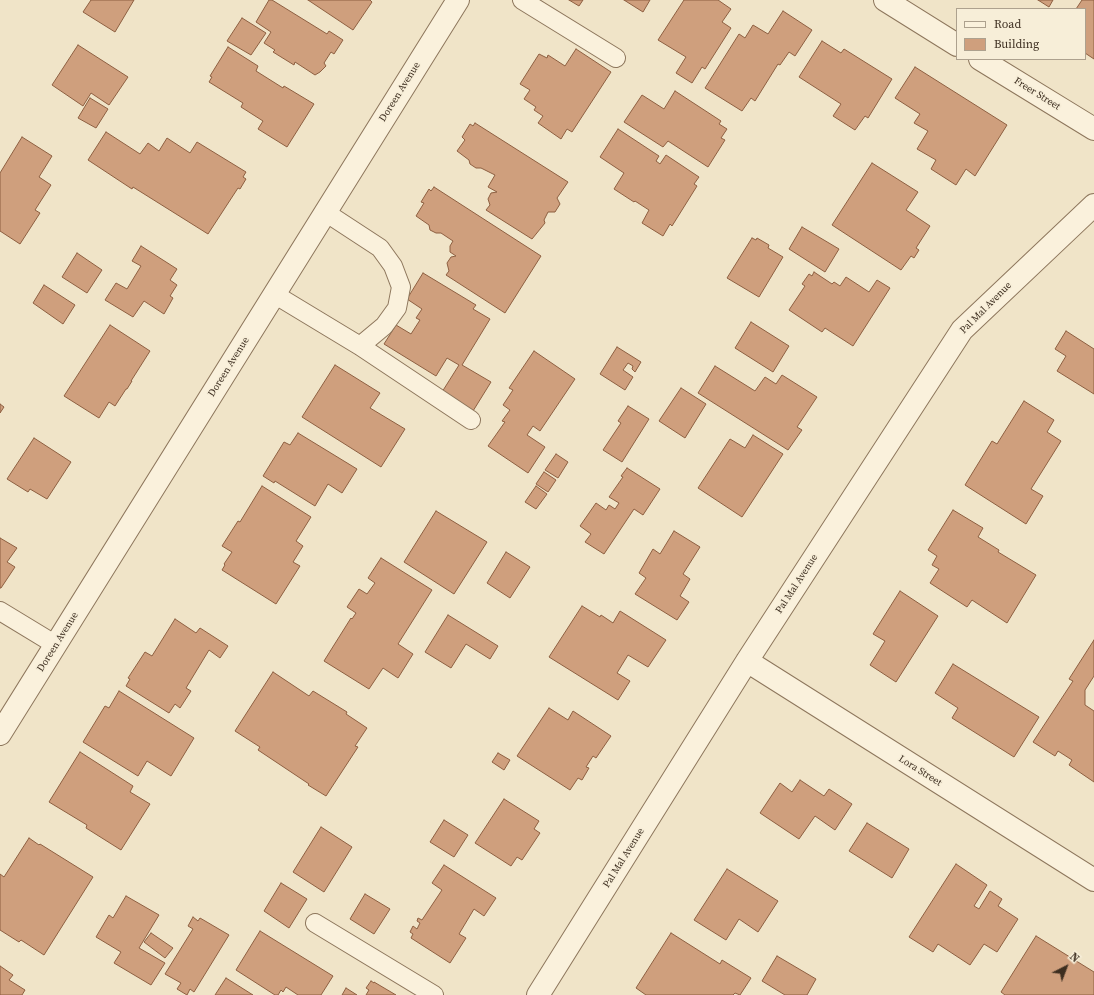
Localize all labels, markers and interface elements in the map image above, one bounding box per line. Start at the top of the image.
legend [956,8,1086,60]
text: Road [994,16,1021,32]
text: Building [994,36,1039,52]
street label: Doreen Avenue [377,60,423,124]
street label: Freer Street [1012,75,1062,113]
street label: Pal Mal Avenue [958,280,1014,336]
street label: Doreen Avenue [206,335,252,399]
street label: Pal Mal Avenue [773,552,821,616]
street label: Doreen Avenue [35,610,81,674]
street label: Lora Street [896,753,944,789]
street label: Pal Mal Avenue [601,826,647,890]
north arrow [1046,947,1086,987]
text: N [1066,949,1082,966]

